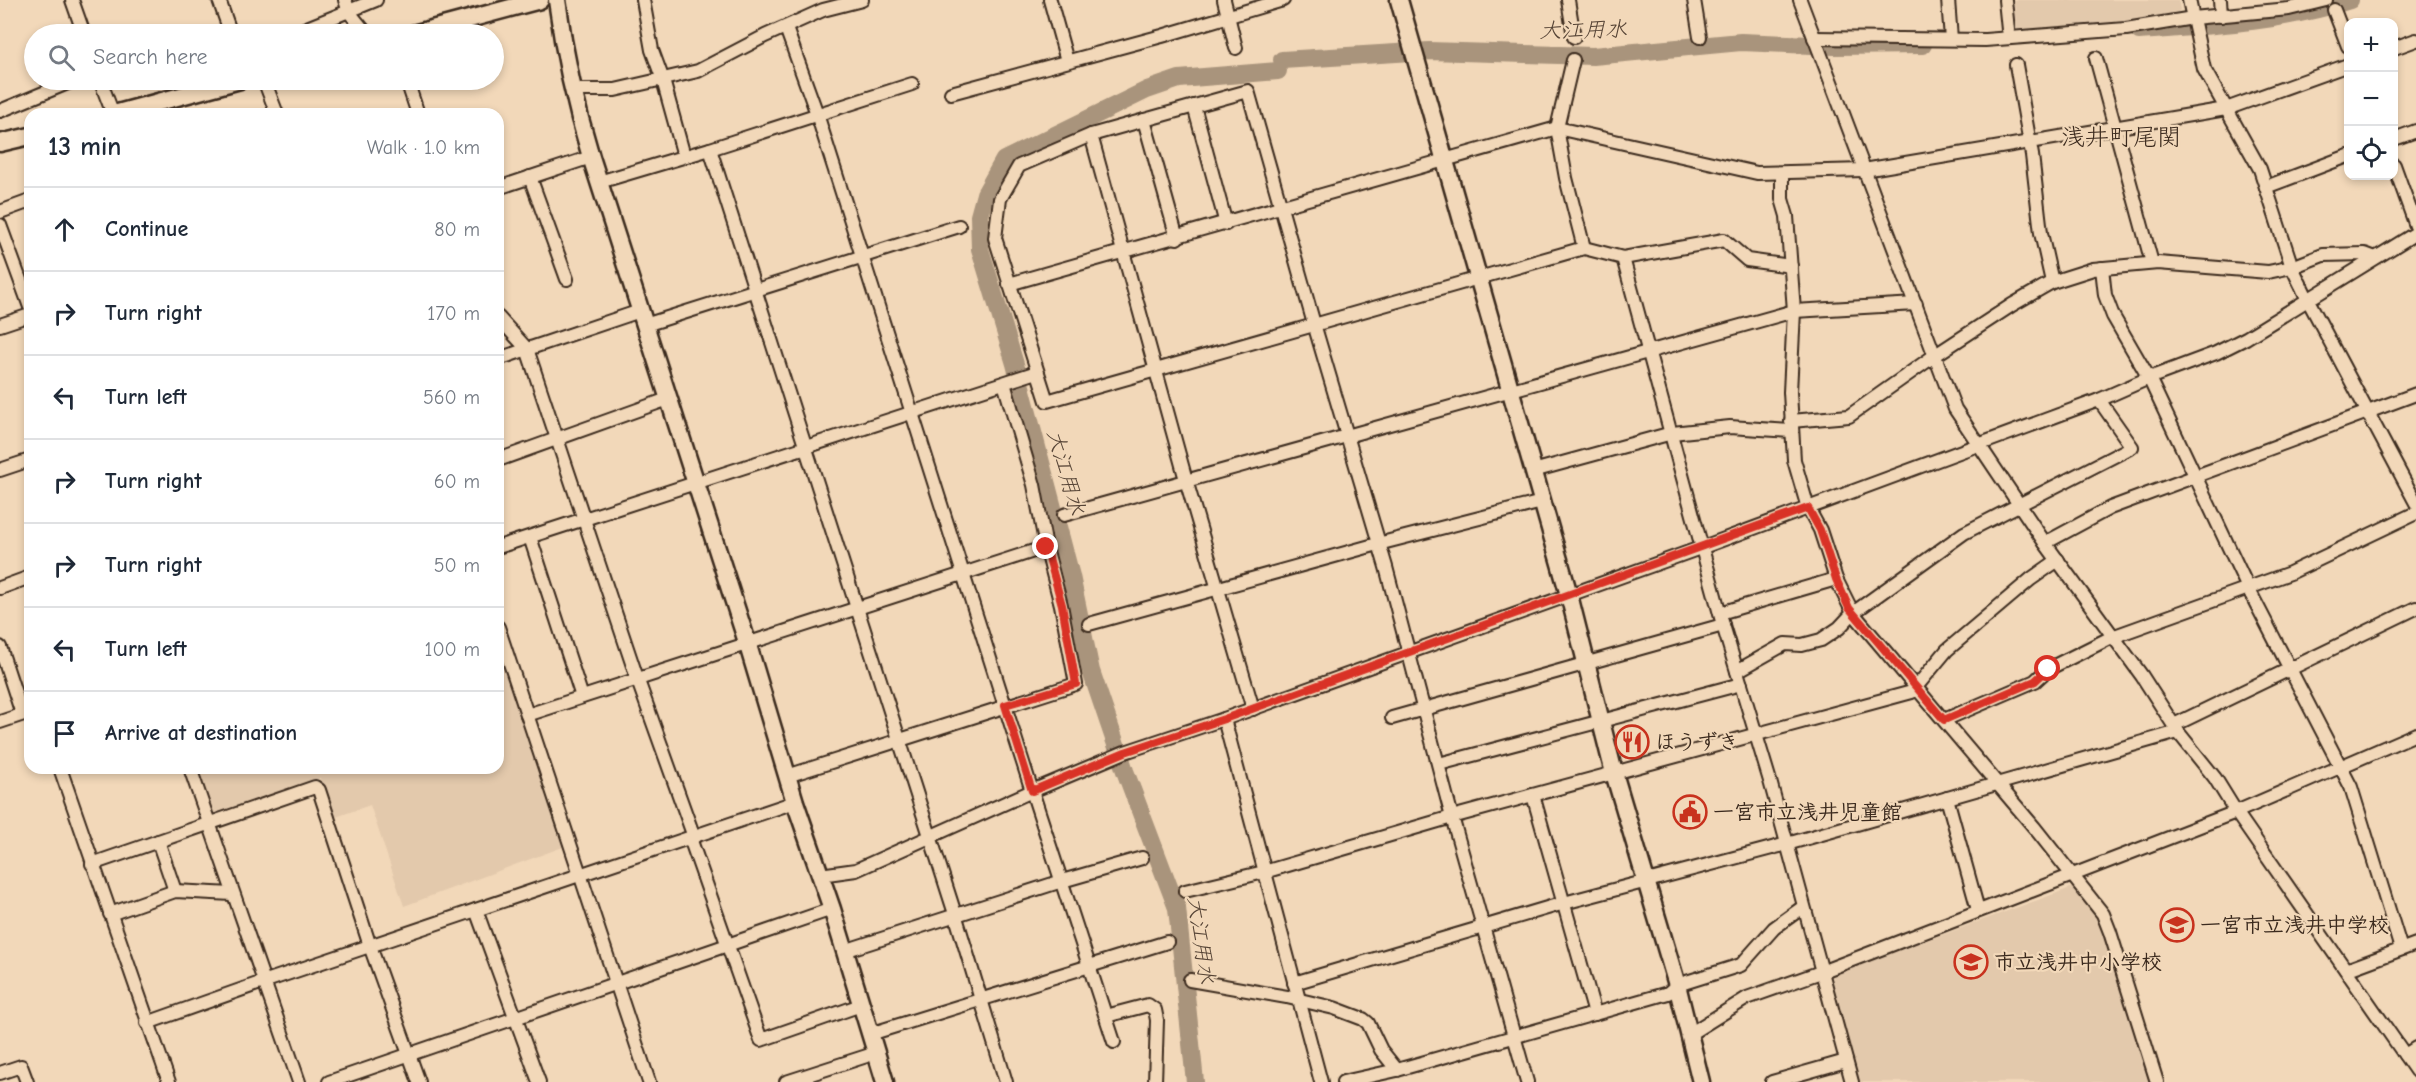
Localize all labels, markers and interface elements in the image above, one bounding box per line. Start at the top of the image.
water label: 大江用水 [1539,16,1627,44]
map controls [2344,18,2398,180]
button: + [2344,18,2398,72]
search box [24,24,504,90]
icon: search [45,41,78,74]
text: Search here [93,44,208,70]
button: − [2344,72,2398,126]
district label: 浅井町尾関 [2061,123,2181,151]
button: locate [2344,126,2398,180]
text: 13 min [48,132,121,162]
text: Walk · 1.0 km [367,136,480,159]
icon: ahead [48,213,81,246]
text: Continue [105,216,188,242]
text: 80 m [434,218,480,241]
icon: right [48,297,81,330]
text: Turn right [105,300,202,326]
text: 170 m [427,302,480,325]
icon: left [48,381,81,414]
text: Turn left [105,384,187,410]
text: 560 m [423,386,480,409]
water label: 大江用水 [1041,426,1091,518]
icon: right [48,465,81,498]
text: Turn right [105,468,202,494]
text: 60 m [434,470,480,493]
route end [1032,533,1058,559]
icon: right [48,549,81,582]
text: Turn right [105,552,202,578]
text: 50 m [434,554,480,577]
icon: left [48,633,81,666]
text: Turn left [105,636,187,662]
text: 100 m [425,638,480,661]
route start [2034,655,2060,681]
icon: arrive [48,717,81,750]
text: Arrive at destination [105,720,297,746]
restaurant icon: ほうずき [1614,724,1650,760]
place label: ほうずき [1655,730,1739,754]
public building icon: 一宮市立浅井児童館 [1672,794,1708,830]
place label: 一宮市立浅井児童館 [1713,800,1902,824]
water label: 大江用水 [1182,895,1220,986]
school or university icon: 一宮市立浅井中学校 [2159,907,2195,943]
place label: 一宮市立浅井中学校 [2200,913,2389,937]
school or university icon: 市立浅井中小学校 [1953,944,1989,980]
place label: 市立浅井中小学校 [1994,950,2162,974]

